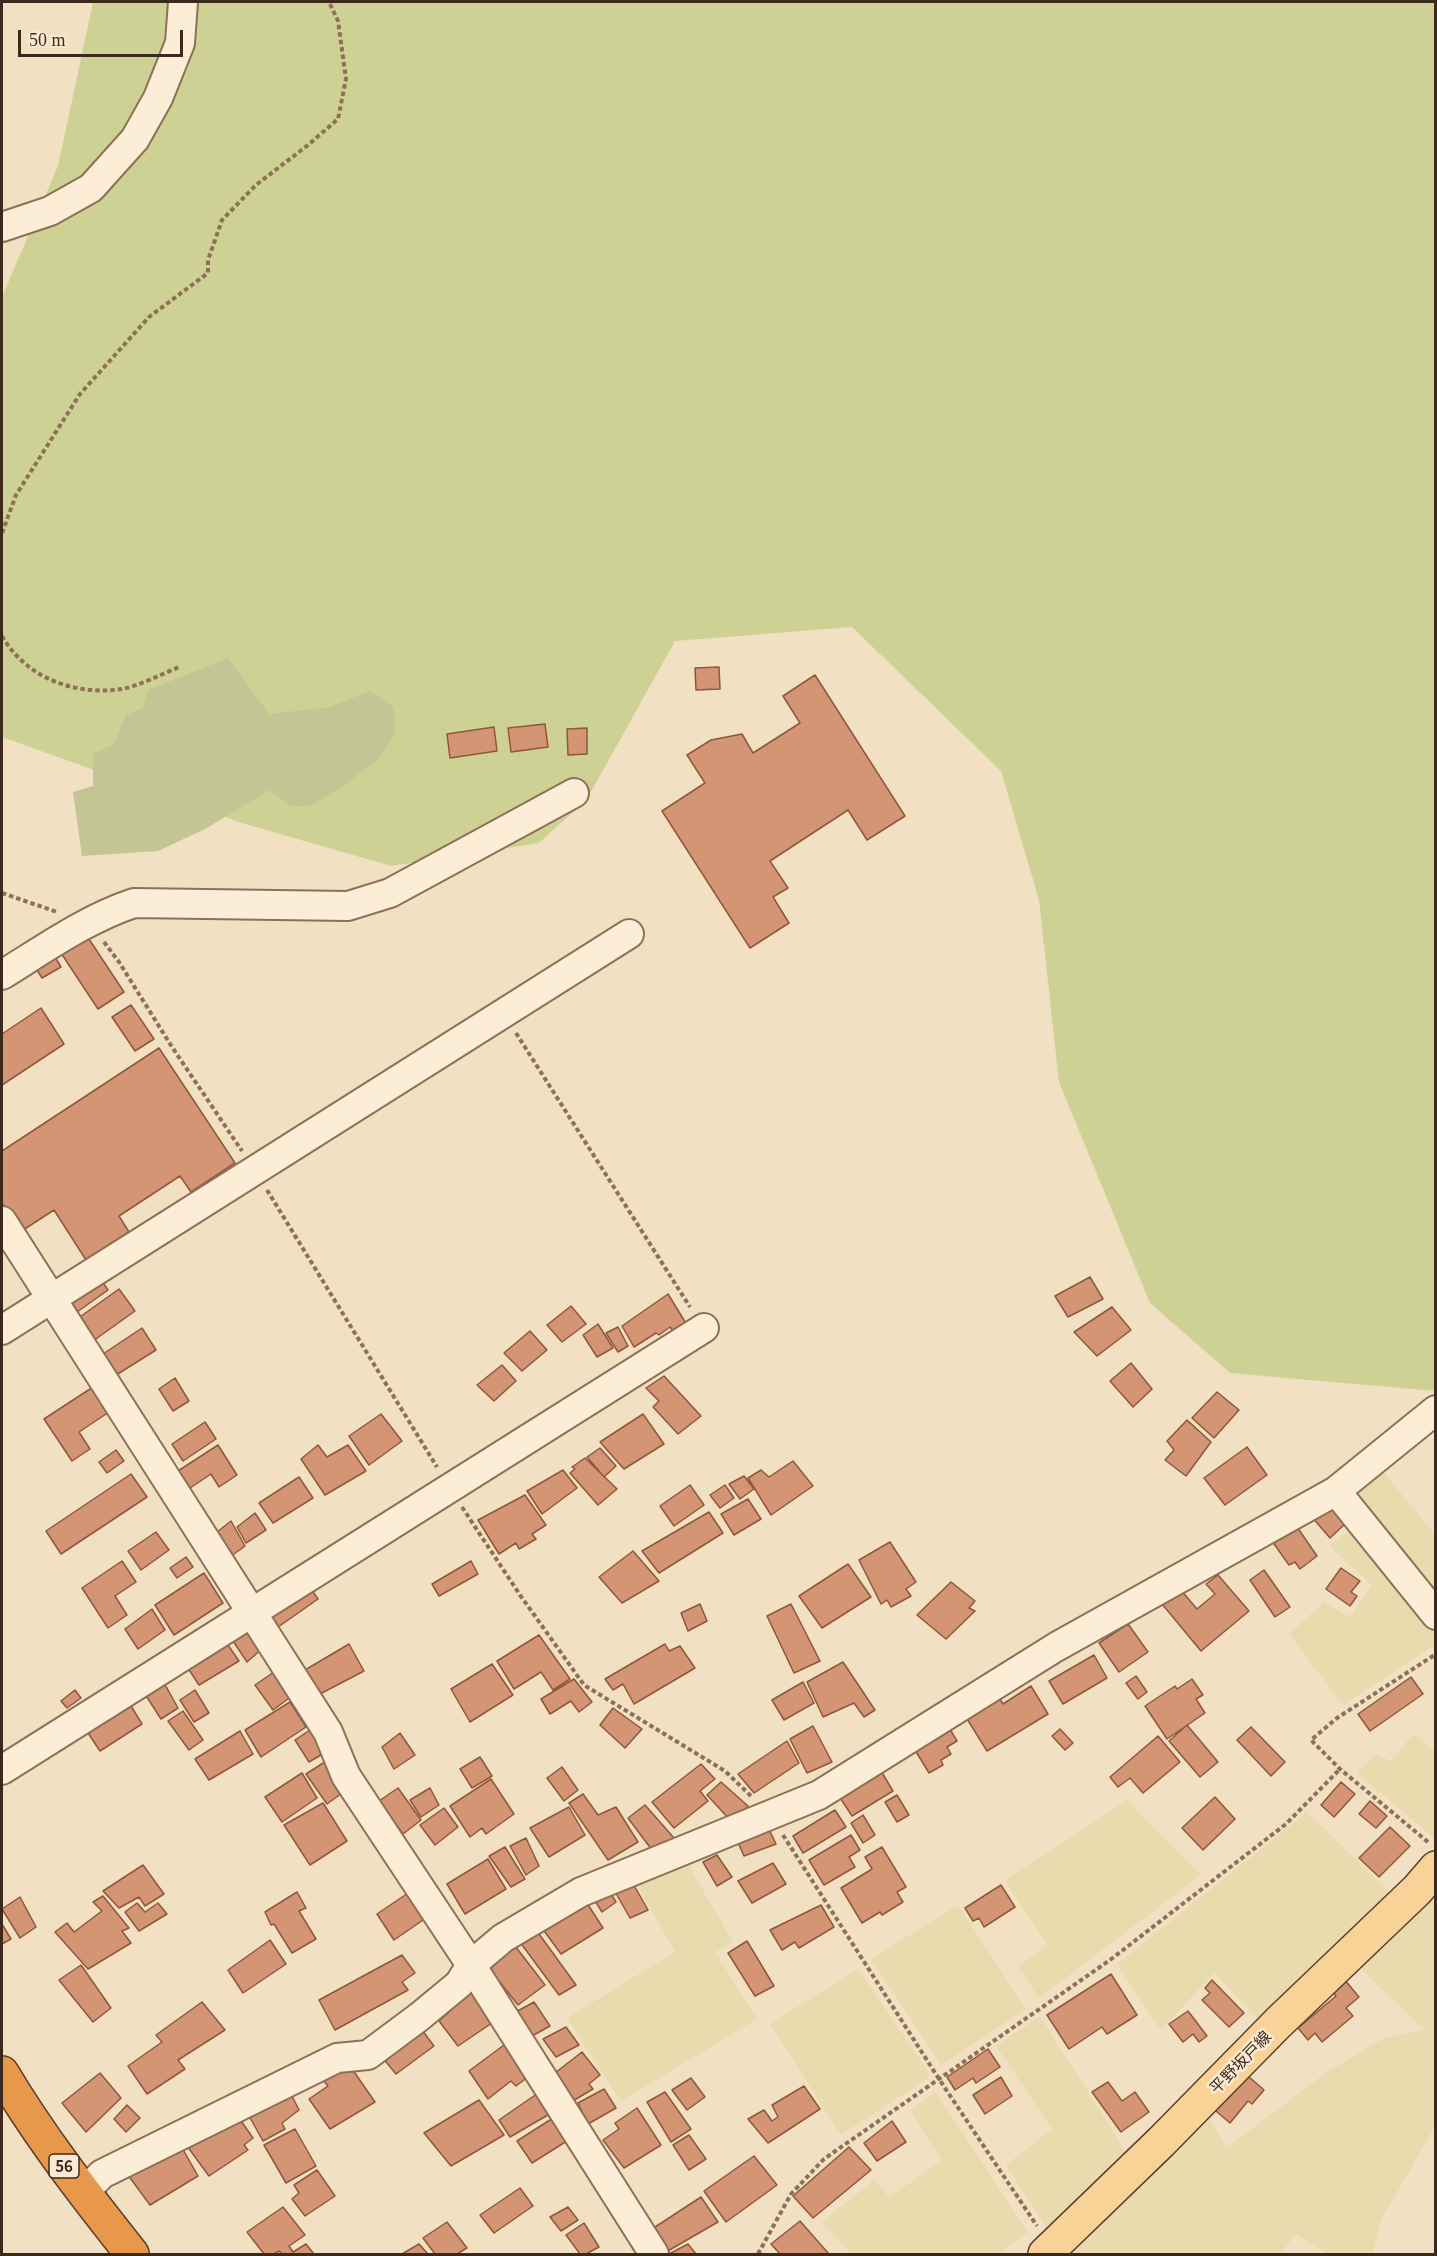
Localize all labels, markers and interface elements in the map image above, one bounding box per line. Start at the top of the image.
scale bar [21,18,186,56]
text: 50 m [29,30,66,50]
street label: 平野坂戸線 [1205,2027,1275,2097]
road number: 56 [49,2154,79,2178]

